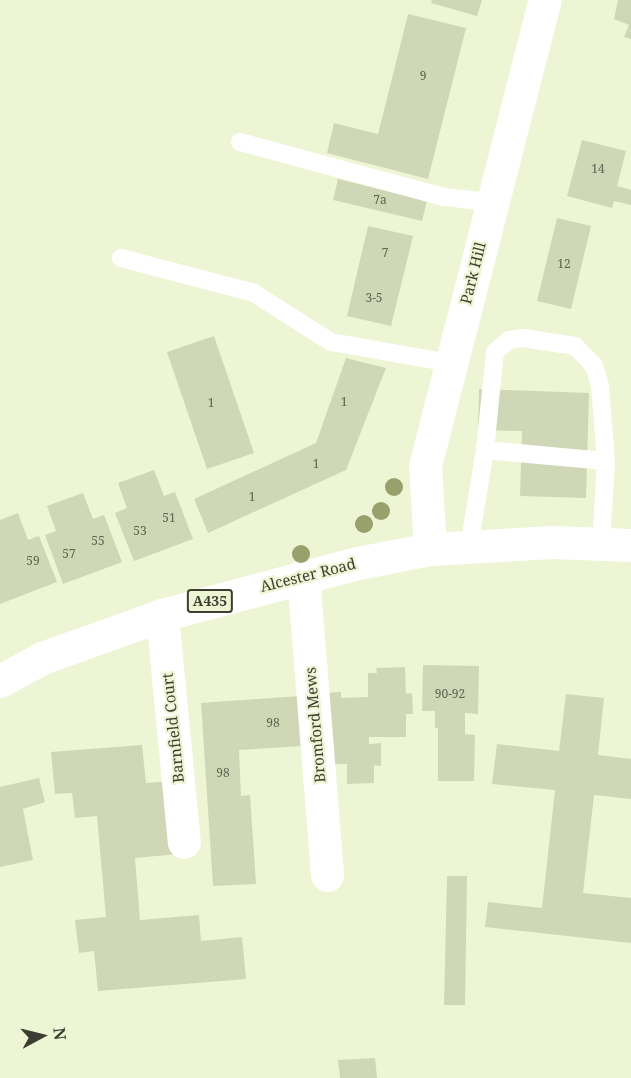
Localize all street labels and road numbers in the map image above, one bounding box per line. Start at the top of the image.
street label: Park Hill [457,240,489,306]
street label: Alcester Road [258,554,358,596]
road number: A435 [186,590,234,612]
street label: Bromford Mews [301,667,329,783]
street label: Barnfield Court [158,672,188,784]

